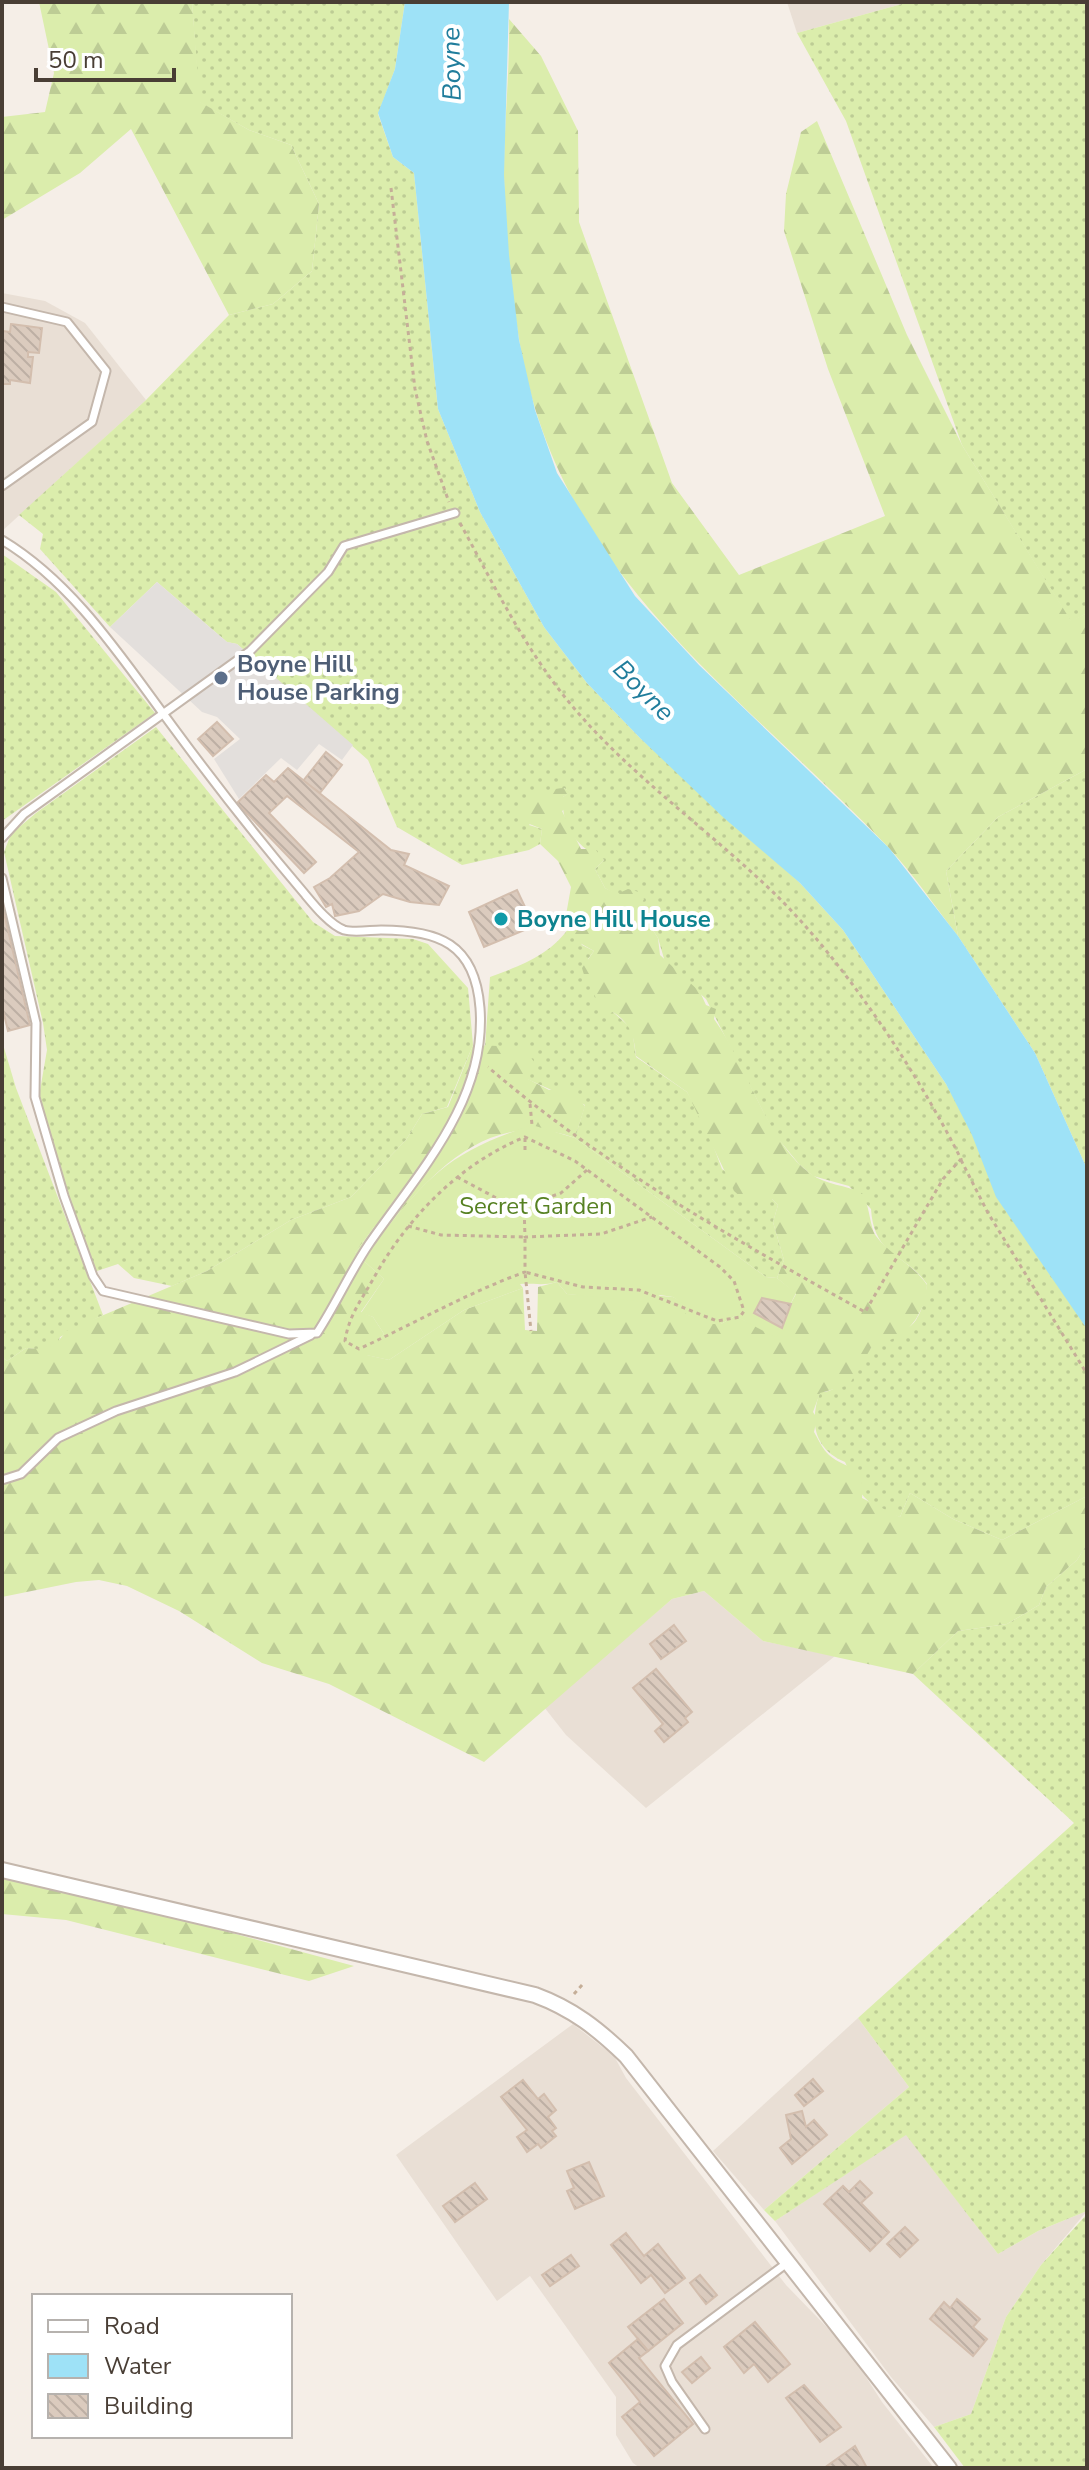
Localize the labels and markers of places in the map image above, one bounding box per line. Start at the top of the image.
place label: Boyne Hill House Parking [237,648,400,708]
marker: Boyne Hill House Parking [212,669,230,687]
place label: Boyne Hill House [517,903,711,935]
marker: Boyne Hill House [492,910,510,928]

